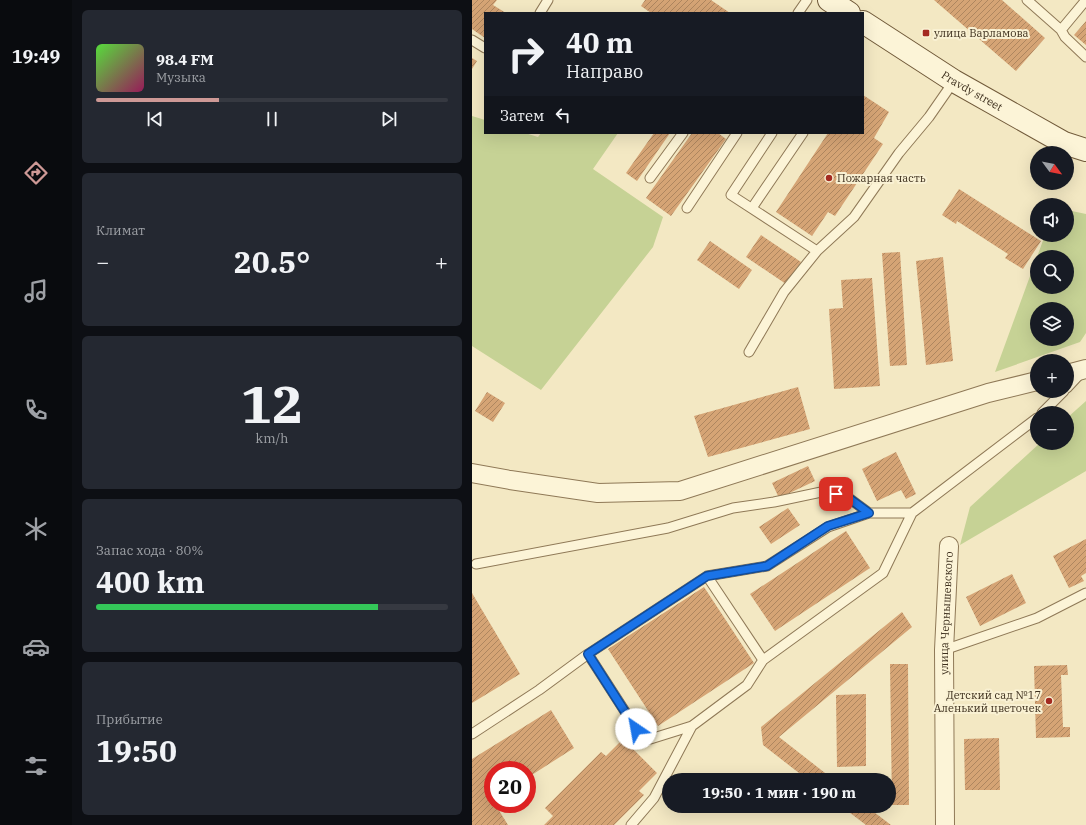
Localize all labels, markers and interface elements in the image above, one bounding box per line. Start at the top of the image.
text: 40 m [566,24,633,61]
place label: улица Варламова [934,26,1029,40]
icon: right [500,28,552,80]
marker: улица Варламова [921,28,931,38]
text: 19:49 [12,45,60,68]
text: 98.4 FM [156,50,214,69]
text: Направо [566,60,643,83]
street label: Pravdy street [939,68,1005,114]
text: Музыка [156,69,206,86]
icon: left [552,104,574,126]
text: Затем [500,106,544,125]
icon: previous [144,108,166,130]
icon: pause [261,108,283,130]
icon: next [378,108,400,130]
north arrow [1030,146,1074,190]
map controls [1030,146,1074,450]
icon: directions [22,159,50,187]
place label: Пожарная часть [837,171,926,185]
marker: Пожарная часть [824,173,834,183]
button: sound [1030,198,1074,242]
text: Климат [96,222,145,239]
text: 20.5° [234,242,310,281]
text: − [96,247,109,276]
text: + [435,247,448,276]
button: search [1030,250,1074,294]
icon: music [22,277,50,305]
button: layers [1030,302,1074,346]
button: + [1030,354,1074,398]
text: 12 [241,370,303,437]
icon: phone [22,396,50,424]
button: − [1030,406,1074,450]
text: km/h [256,430,288,447]
pin [819,477,853,511]
icon: arrive [825,483,847,505]
icon: climate [22,515,50,543]
text: Запас хода · 80% [96,542,203,559]
street label: улица Чернышевского [937,551,956,675]
text: 400 km [96,562,205,601]
icon: car [22,633,50,661]
place label: Детский сад №17 Аленький цветочек [934,688,1042,715]
marker: Детский сад №17 Аленький цветочек [1044,696,1054,706]
position arrow [615,708,657,750]
text: Прибытие [96,711,163,728]
text: 19:50 [96,731,177,770]
icon: filters [22,752,50,780]
speed limit sign: 20 [484,761,536,813]
text: 19:50 · 1 мин · 190 m [702,783,856,802]

